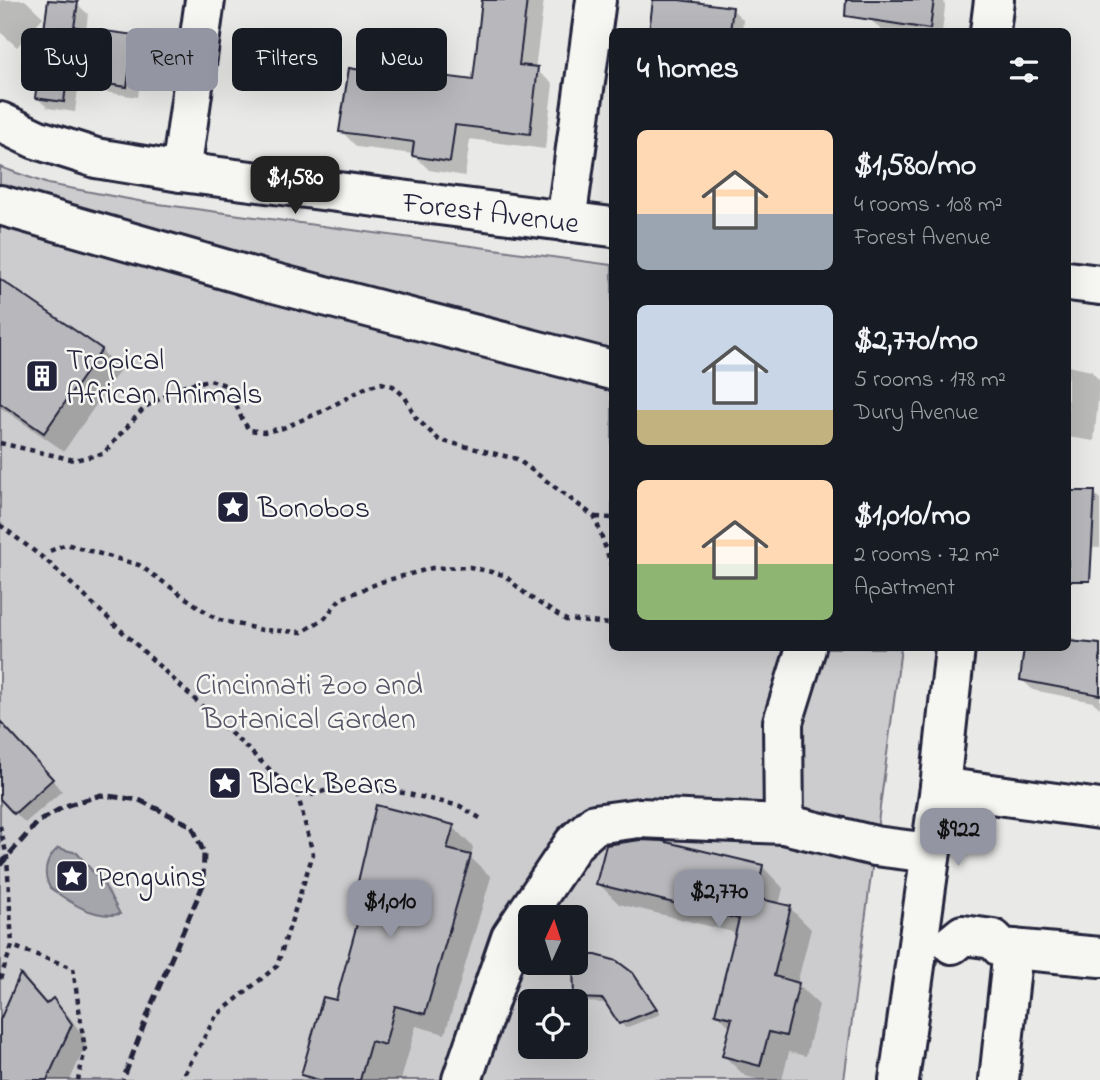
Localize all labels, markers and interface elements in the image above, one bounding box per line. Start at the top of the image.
chip: Buy [21,28,112,91]
chip: Rent [126,28,218,91]
chip: Filters [232,28,342,91]
chip: New [356,28,447,91]
text: 4 homes [637,48,739,92]
icon: filters [1005,51,1043,89]
text: $1,580/mo [854,145,976,189]
pin: $1,580 [238,156,352,216]
icon: home [693,158,777,242]
text: $1,580 [267,162,323,195]
street label: Forest Avenue [399,182,582,248]
text: 4 rooms · 108 m² [854,189,1003,222]
text: Forest Avenue [854,222,990,255]
text: $2,770/mo [854,320,978,364]
icon: home [693,333,777,417]
place label: Tropical African Animals [66,340,262,418]
building icon: Tropical African Animals [23,357,61,395]
text: 5 rooms · 178 m² [854,364,1006,397]
text: Dury Avenue [854,397,978,430]
place icon: Bonobos [214,488,252,526]
place label: Bonobos [257,488,370,532]
text: $1,010/mo [854,495,971,539]
icon: home [693,508,777,592]
text: 2 rooms · 72 m² [854,539,1000,572]
text: Apartment [854,572,955,605]
park label: Cincinnati Zoo and Botanical Garden [195,665,423,743]
place icon: Black Bears [206,764,244,802]
place label: Black Bears [249,764,398,808]
pin: $922 [917,808,999,868]
text: $922 [936,814,980,847]
place icon: Penguins [53,857,91,895]
place label: Penguins [96,857,206,901]
pin: $2,770 [662,870,776,930]
text: $2,770 [690,876,748,909]
pin: $1,010 [333,880,447,940]
text: $1,010 [364,886,416,919]
north arrow [518,905,588,975]
map controls [518,905,588,1059]
button: locate [518,989,588,1059]

